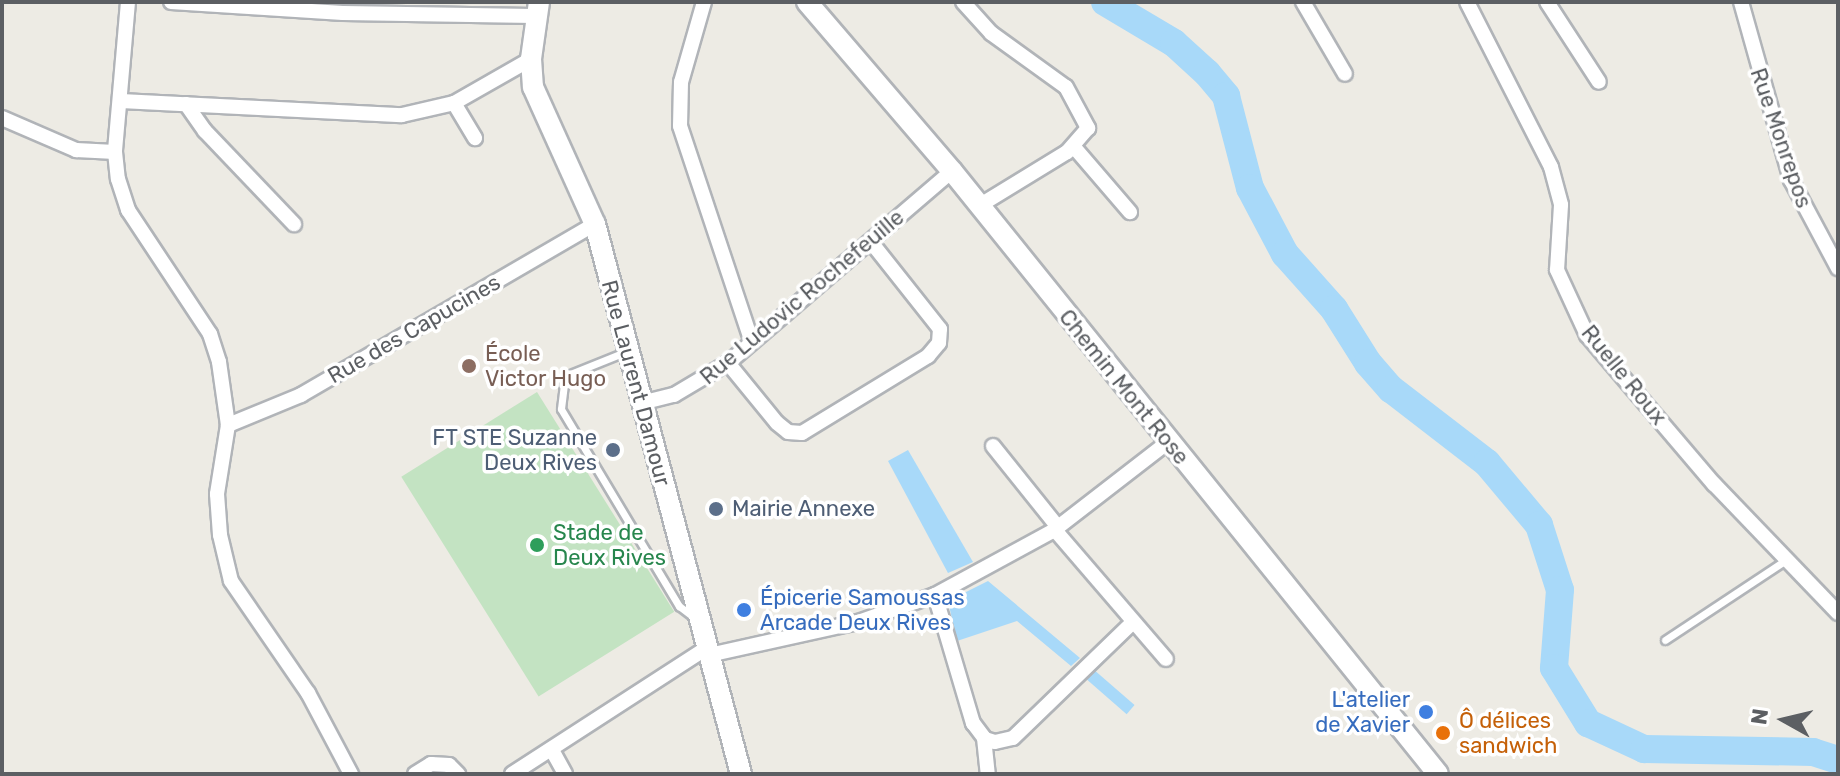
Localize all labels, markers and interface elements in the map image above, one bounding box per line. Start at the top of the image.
street label: Rue Monrepos [1745,65,1817,211]
street label: Rue Ludovic Rochefeuille [695,204,909,390]
street label: Rue des Capucines [323,269,505,389]
street label: Rue Laurent Damour [596,277,676,489]
street label: Chemin Mont Rose [1053,304,1195,470]
street label: Ruelle Roux [1576,320,1672,430]
place label: École Victor Hugo [485,340,607,392]
marker: École Victor Hugo [460,357,478,375]
place label: FT STE Suzanne Deux Rives [432,424,597,476]
marker: FT STE Suzanne Deux Rives [604,441,622,459]
place label: Mairie Annexe [732,496,876,522]
marker: Mairie Annexe [707,500,725,518]
place label: Stade de Deux Rives [553,519,666,570]
marker: Stade de Deux Rives [528,536,546,554]
place label: Épicerie Samoussas Arcade Deux Rives [760,584,965,636]
marker: Épicerie Samoussas Arcade Deux Rives [735,601,753,619]
north arrow [1744,680,1824,760]
place label: L'atelier de Xavier [1315,686,1410,738]
marker: L'atelier de Xavier [1417,703,1435,721]
place label: Ô délices sandwich [1459,707,1557,758]
text: N [1745,707,1774,726]
marker: Ô délices sandwich [1434,724,1452,742]

